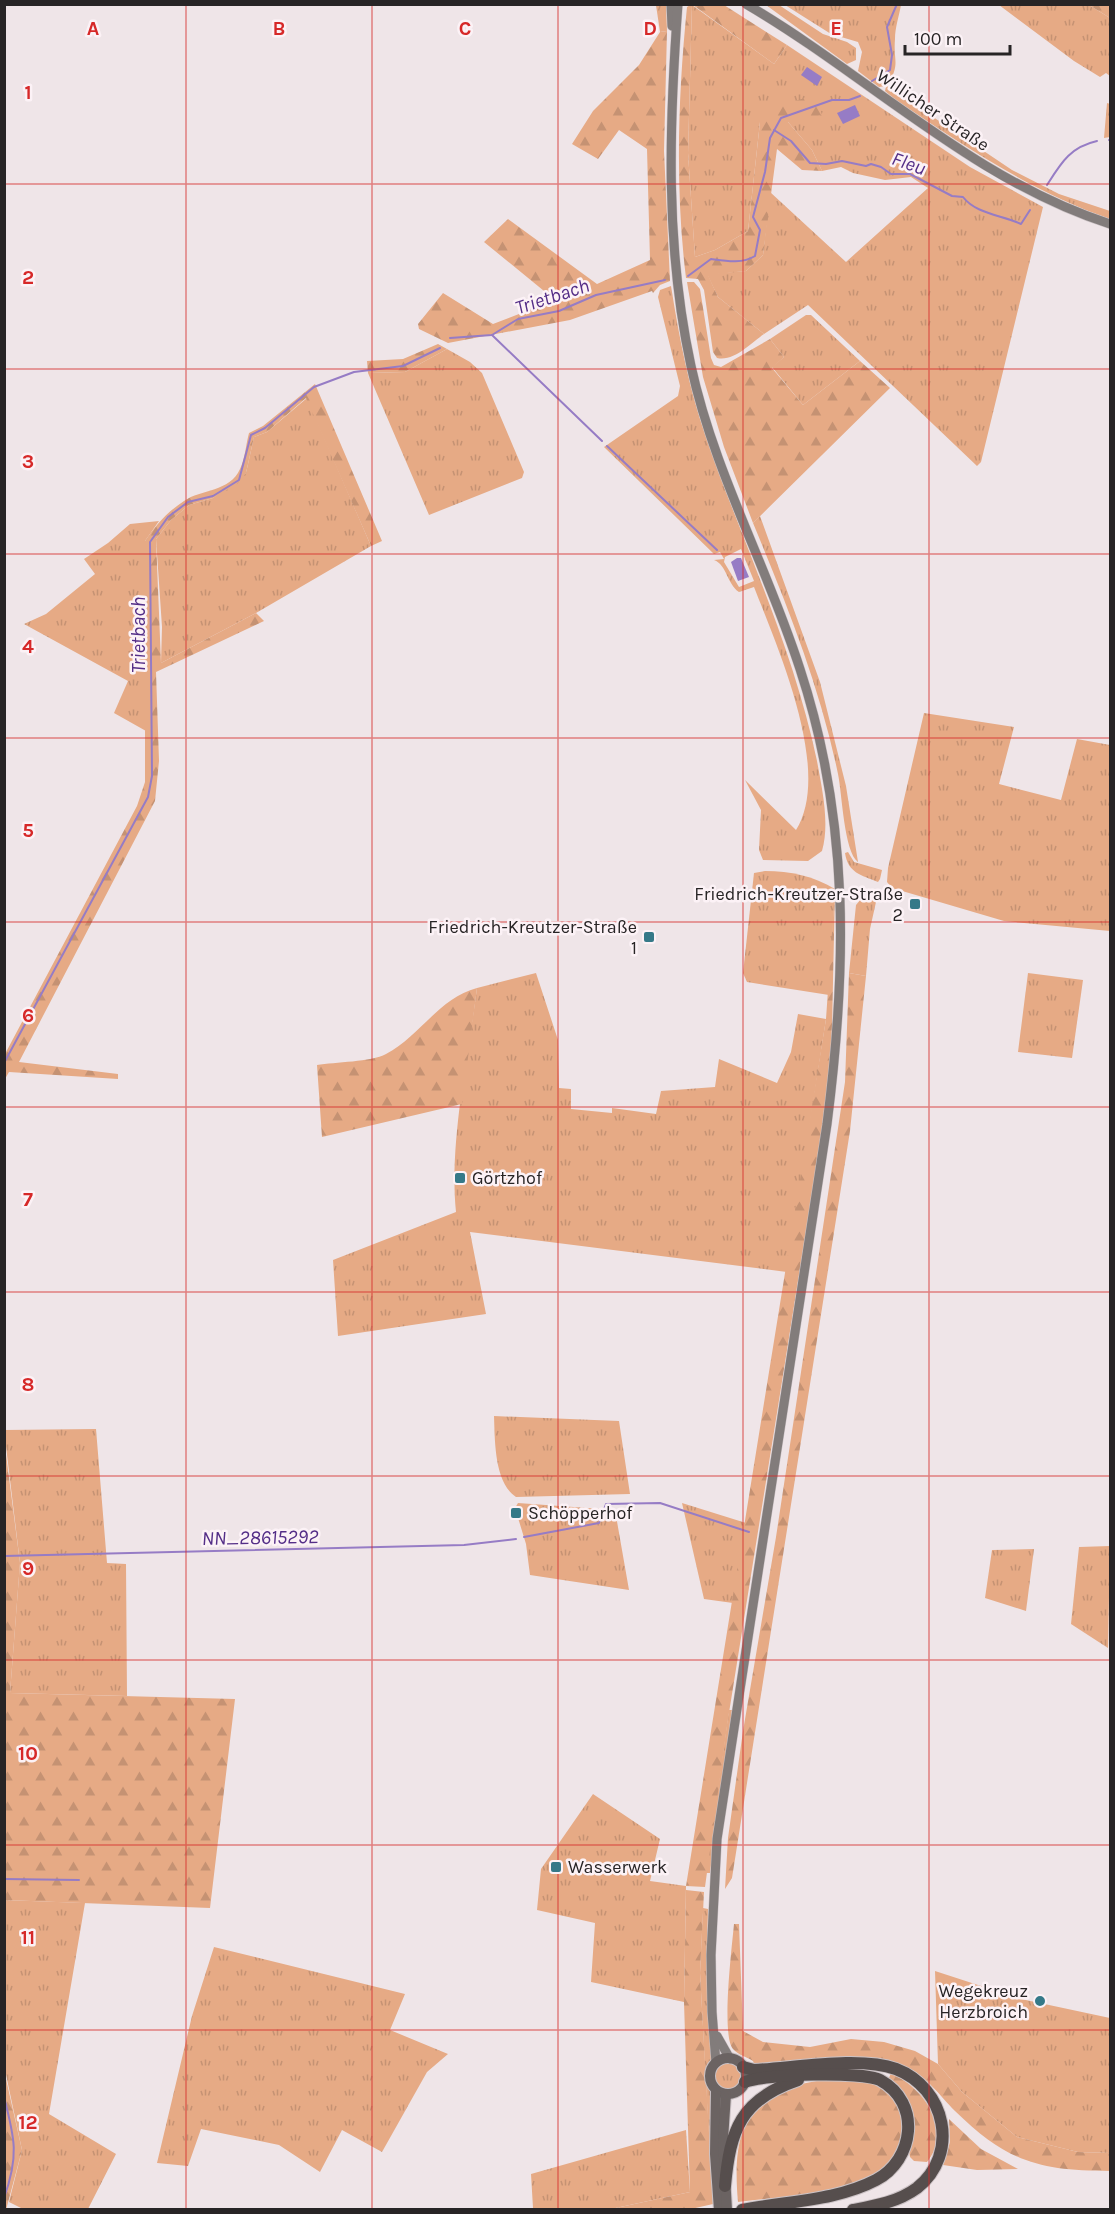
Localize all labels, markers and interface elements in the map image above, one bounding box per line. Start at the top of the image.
text: A [87,17,100,40]
text: B [273,17,285,40]
text: C [459,17,471,40]
text: D [643,17,657,40]
text: E [830,17,842,40]
scale bar [905,18,1010,56]
text: 100 m [914,28,962,50]
street label: Willicher Straße [872,64,994,156]
text: 1 [24,81,32,104]
water label: Fleu [889,147,929,180]
text: 2 [22,266,34,289]
water label: Trietbach [512,274,592,319]
text: 3 [22,450,34,473]
water label: Trietbach [127,597,150,673]
text: 4 [22,635,34,658]
text: 5 [22,819,34,842]
place label: Friedrich-Kreutzer-Straße 2 [694,883,903,926]
marker: Friedrich-Kreutzer-Straße 2 [908,897,922,911]
place label: Friedrich-Kreutzer-Straße 1 [428,916,637,959]
marker: Friedrich-Kreutzer-Straße 1 [642,930,656,944]
text: 6 [22,1004,34,1027]
place label: Görtzhof [472,1167,543,1189]
marker: Görtzhof [453,1171,467,1185]
text: 7 [23,1188,33,1211]
text: 8 [22,1373,34,1396]
place label: Schöpperhof [528,1502,633,1524]
marker: Schöpperhof [509,1506,523,1520]
water label: NN_28615292 [201,1525,319,1550]
text: 9 [22,1557,34,1580]
text: 10 [18,1742,38,1765]
place label: Wasserwerk [568,1856,667,1878]
marker: Wasserwerk [549,1860,563,1874]
text: 11 [21,1926,35,1949]
place label: Wegekreuz Herzbroich [939,1980,1028,2023]
marker: Wegekreuz Herzbroich [1033,1994,1047,2008]
text: 12 [18,2111,38,2134]

